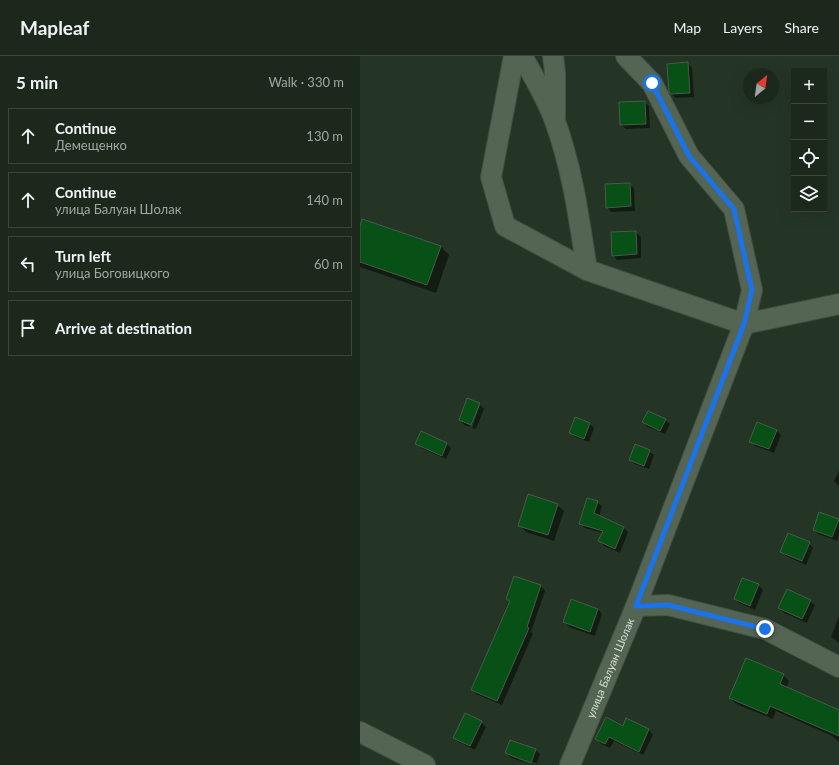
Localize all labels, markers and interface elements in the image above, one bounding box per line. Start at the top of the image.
text: Mapleaf [20,16,89,39]
text: Map [673,19,701,36]
text: Layers [723,19,763,36]
text: Share [785,19,819,36]
north arrow [743,68,779,104]
map controls [791,68,827,212]
button: + [791,68,827,104]
text: 5 min [16,72,58,93]
text: Walk · 330 m [268,74,344,90]
route start [643,74,661,92]
button: − [791,104,827,140]
text: Continue [55,119,116,137]
icon: ahead [17,125,39,147]
text: 130 m [306,128,343,144]
text: Демещенко [55,137,127,153]
button: locate [791,140,827,176]
button: layers [791,176,827,212]
text: Continue [55,183,116,201]
icon: ahead [17,189,39,211]
text: 140 m [306,192,343,208]
text: улица Балуан Шолак [55,201,181,217]
text: Turn left [55,247,111,265]
icon: left [17,253,39,275]
text: 60 m [314,256,343,272]
text: улица Боговицкого [55,265,170,281]
icon: arrive [17,317,39,339]
text: Arrive at destination [55,319,192,337]
street label: улица Балуан Шолак [583,616,636,720]
route end [756,620,774,638]

